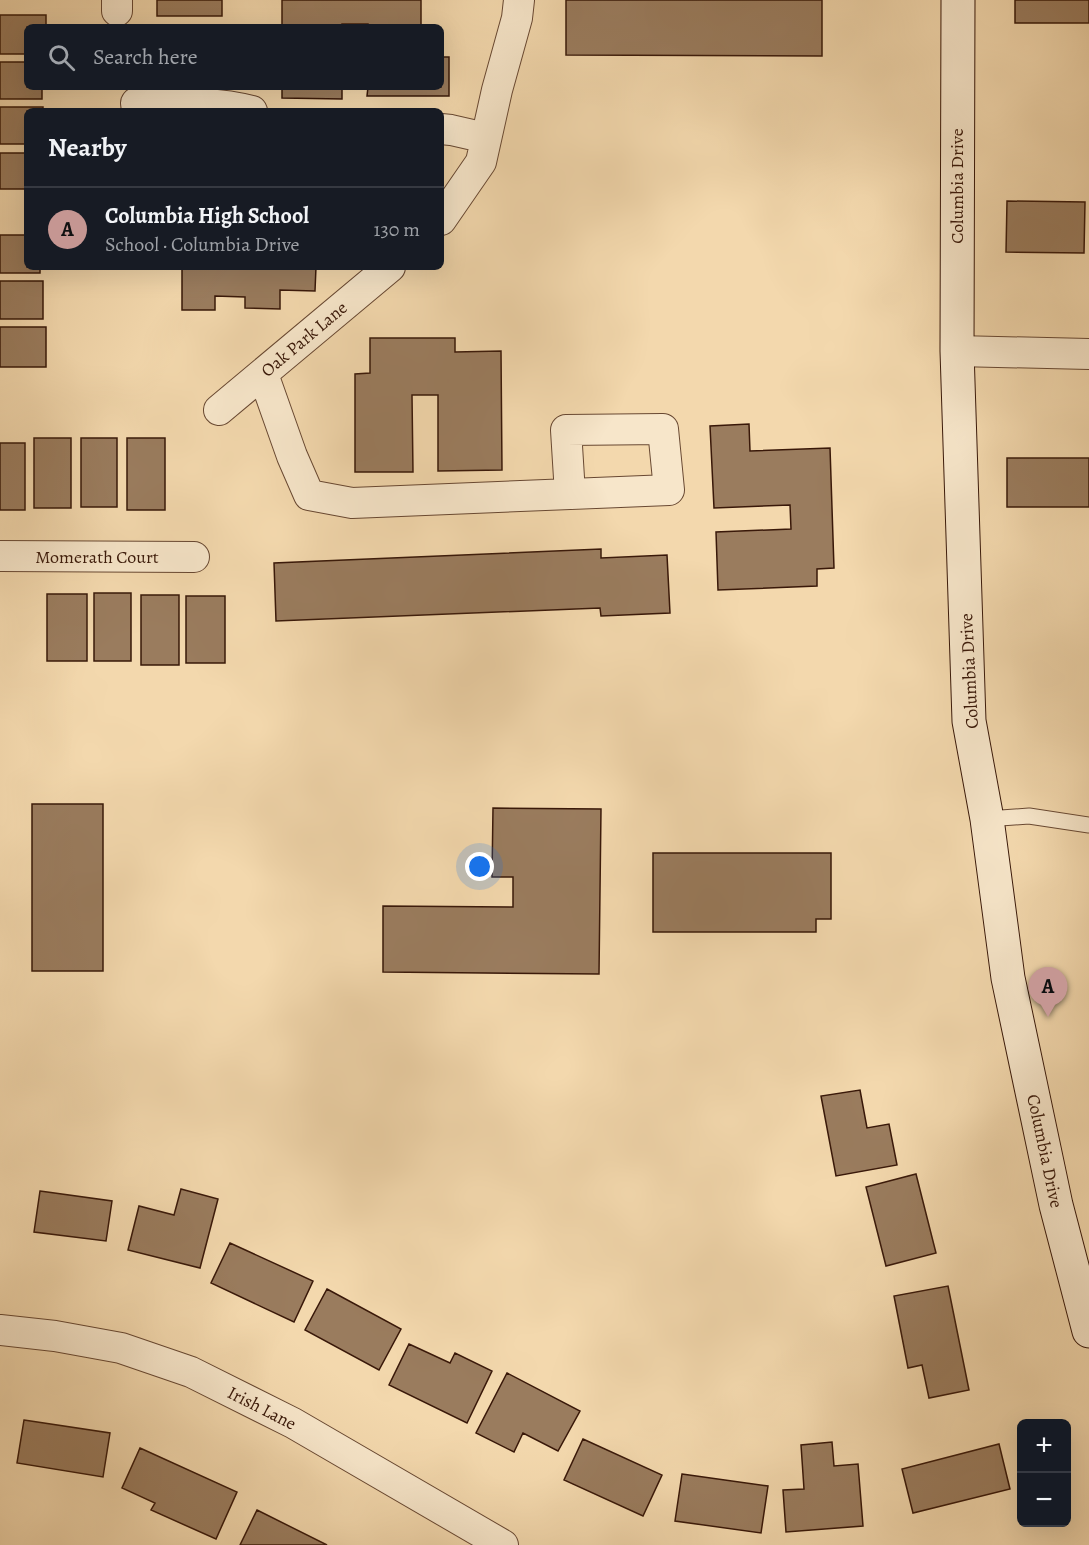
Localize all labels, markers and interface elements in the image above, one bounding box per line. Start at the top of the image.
search box [24,24,444,90]
icon: search [45,41,78,74]
text: Search here [93,42,198,72]
street label: Columbia Drive [945,128,969,244]
text: Nearby [48,130,127,165]
text: Columbia High School [105,201,309,231]
text: A [61,216,74,243]
text: 130 m [374,216,420,243]
text: School · Columbia Drive [105,231,299,258]
street label: Oak Park Lane [256,296,352,382]
street label: Momerath Court [35,545,159,569]
street label: Columbia Drive [954,613,984,729]
your location [465,852,494,881]
pin: A [1028,968,1068,1017]
street label: Columbia Drive [1021,1092,1069,1210]
street label: Irish Lane [224,1380,300,1436]
map controls [1017,1419,1071,1527]
button: + [1017,1419,1071,1473]
button: − [1017,1473,1071,1527]

